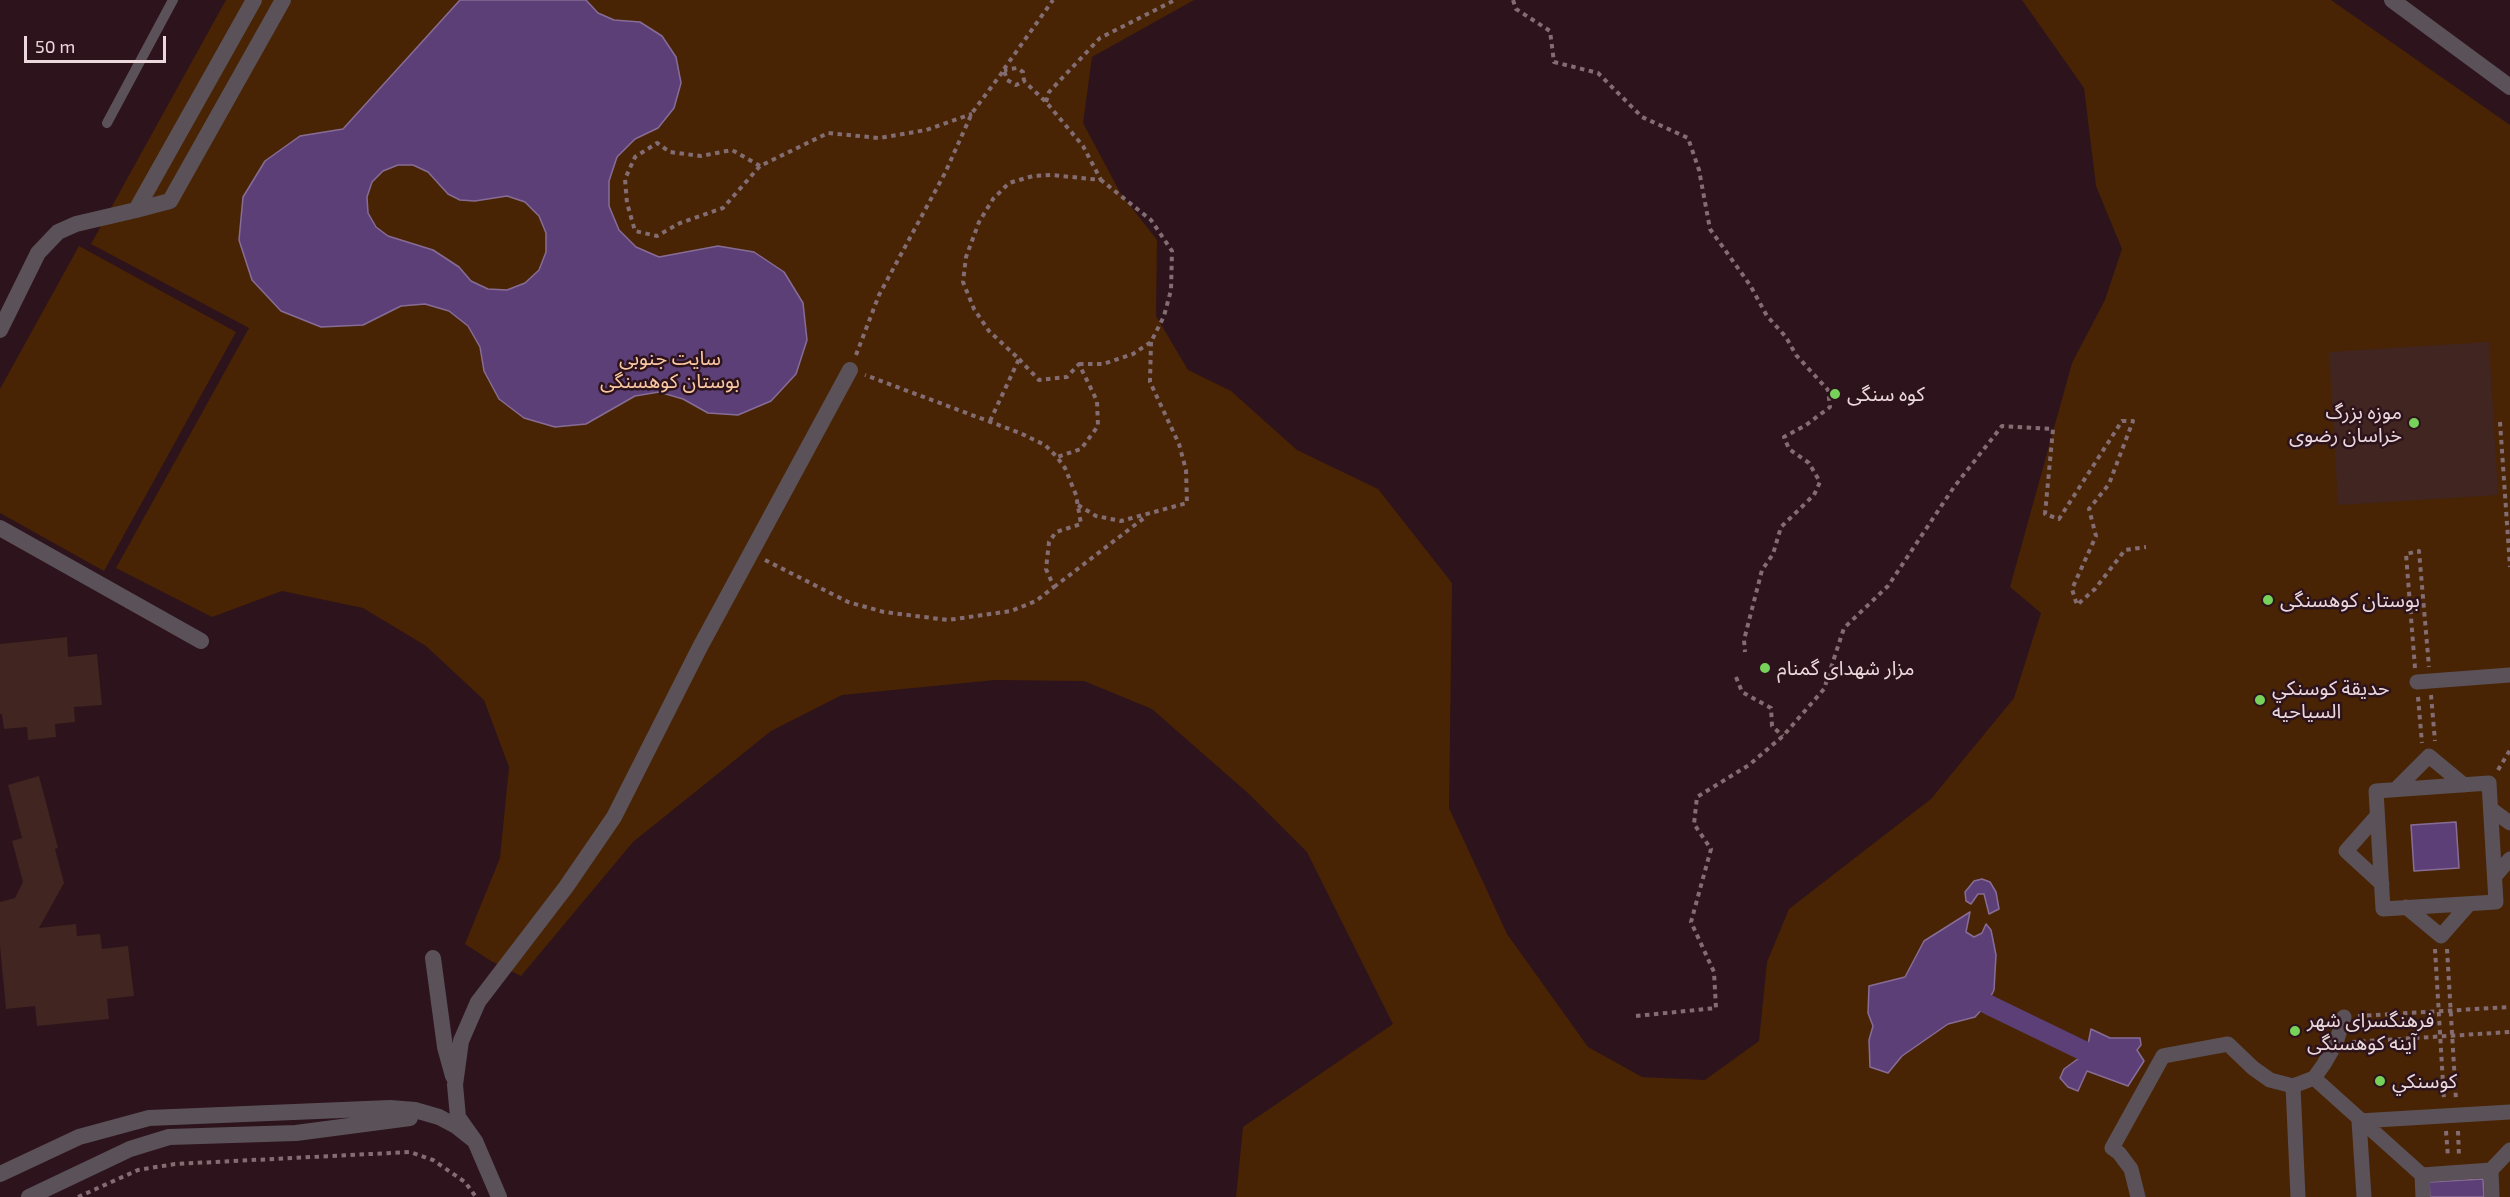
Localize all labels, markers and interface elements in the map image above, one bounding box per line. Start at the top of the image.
scale bar [27,24,170,62]
text: 50 m [35,35,75,57]
park label: سایت جنوبی بوستان کوهسنگی [600,346,740,393]
place label: کوه سنگی [1847,382,1925,406]
marker: کوه سنگی [1828,387,1842,401]
place label: موزه بزرگ خراسان رضوی [2289,400,2402,447]
marker: موزه بزرگ خراسان رضوی [2407,416,2421,430]
place label: بوستان کوهسنگی [2280,588,2420,612]
marker: بوستان کوهسنگی [2261,593,2275,607]
place label: مزار شهدای گمنام [1777,656,1915,680]
marker: مزار شهدای گمنام [1758,661,1772,675]
place label: حديقة كوسنكي السياحيه [2272,676,2390,723]
marker: حديقة كوسنكي السياحيه [2253,693,2267,707]
place label: فرهنگسرای شهر آینه کوهسنگی [2307,1008,2434,1055]
marker: فرهنگسرای شهر آینه کوهسنگی [2288,1024,2302,1038]
place label: كوسنكي [2392,1069,2457,1093]
marker: كوسنكي [2373,1074,2387,1088]

